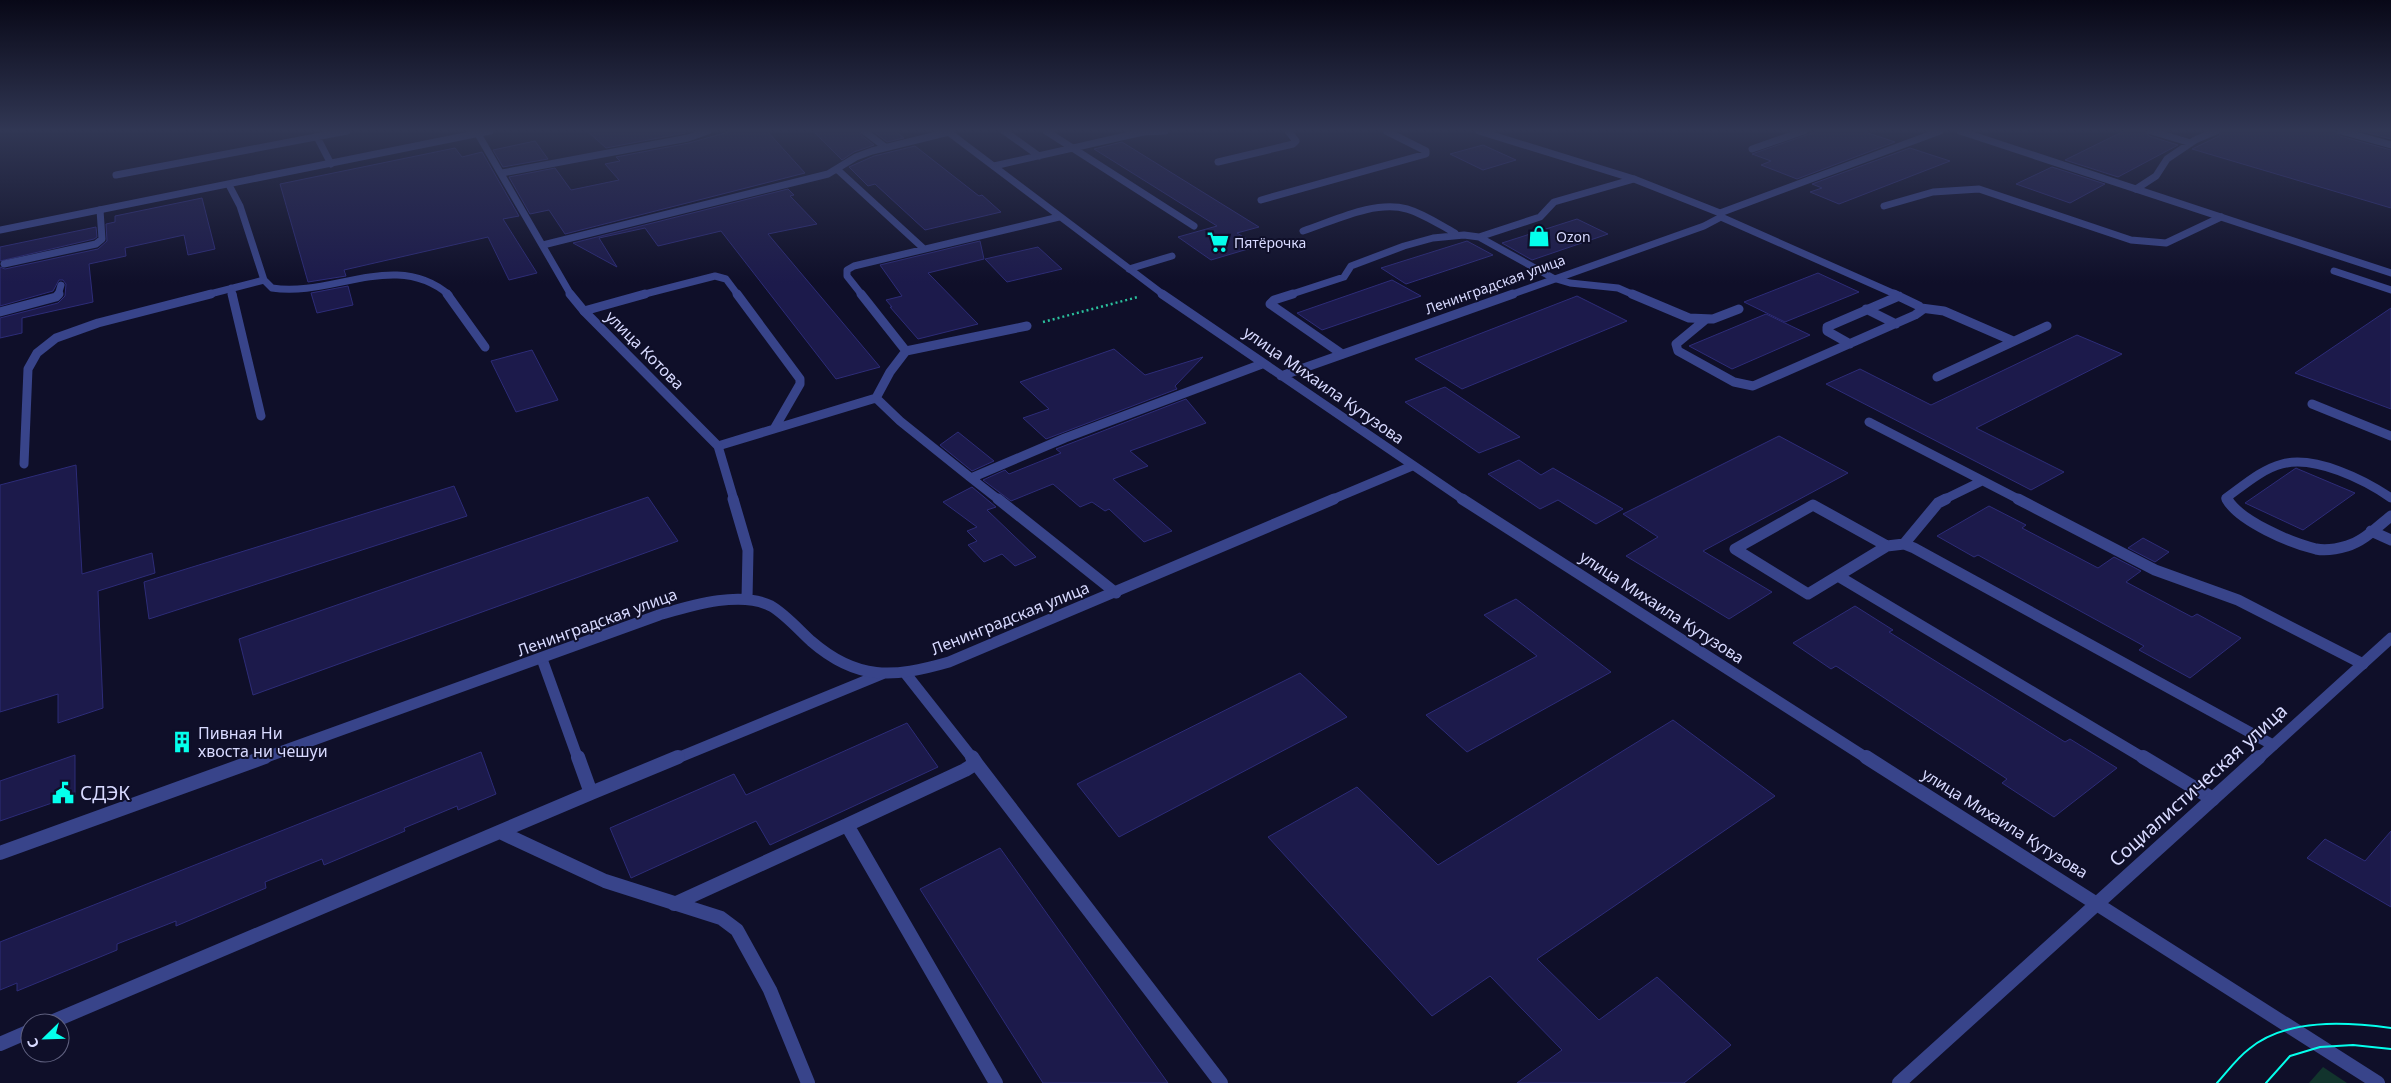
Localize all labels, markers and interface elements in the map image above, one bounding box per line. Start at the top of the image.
shop icon: Ozon [1526,223,1552,249]
place label: Ozon [1556,227,1591,246]
supermarket icon: Пятёрочка [1205,229,1231,255]
place label: Пятёрочка [1234,233,1306,252]
street label: Ленинградская улица [1422,250,1568,318]
street label: улица Котова [601,306,689,394]
street label: улица Михаила Кутузова [1239,321,1409,449]
street label: улица Михаила Кутузова [1576,546,1748,668]
street label: Ленинградская улица [928,576,1092,660]
street label: Ленинградская улица [514,583,680,661]
street label: Социалистическая улица [2103,698,2293,872]
place label: Пивная Ни хвоста ни чешуи [198,722,328,762]
building icon: Пивная Ни хвоста ни чешуи [169,729,195,755]
street label: улица Михаила Кутузова [1918,763,2092,883]
public building icon: СДЭК [50,780,76,806]
place label: СДЭК [80,780,130,806]
north arrow [20,1013,70,1063]
text: С [22,1035,43,1051]

